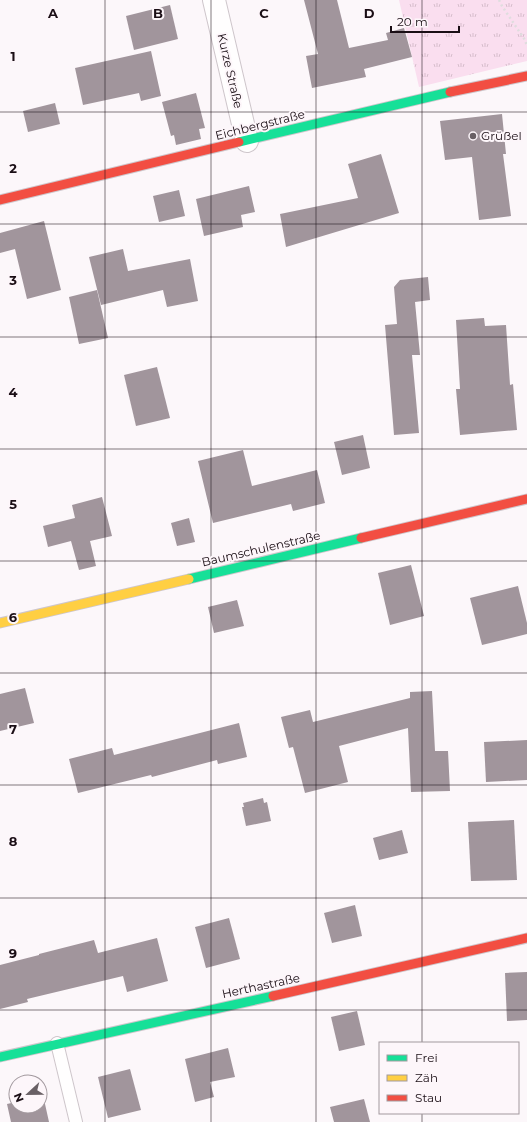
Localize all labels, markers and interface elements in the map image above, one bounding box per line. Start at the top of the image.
text: A [47,5,59,21]
text: B [153,5,163,21]
text: C [259,5,269,21]
text: D [364,5,375,21]
scale bar [391,8,459,34]
text: 20 m [397,14,428,29]
street label: Kurze Straße [215,32,246,110]
text: 1 [10,48,16,64]
street label: Eichbergstraße [214,106,306,143]
place label: Grüßel [481,128,522,143]
marker: Grüßel [468,131,478,141]
text: 2 [9,160,17,176]
text: 3 [8,272,17,288]
text: 4 [9,384,18,400]
text: 5 [9,496,17,512]
street label: Baumschulenstraße [200,528,322,569]
text: 6 [9,609,18,625]
text: 7 [9,721,17,737]
text: 8 [9,833,18,849]
text: 9 [9,945,17,961]
street label: Herthastraße [220,970,301,1001]
legend [379,1042,519,1114]
text: Frei [415,1050,438,1065]
text: Zäh [415,1070,438,1085]
north arrow [8,1074,48,1114]
text: Stau [415,1090,442,1105]
text: N [11,1091,27,1104]

